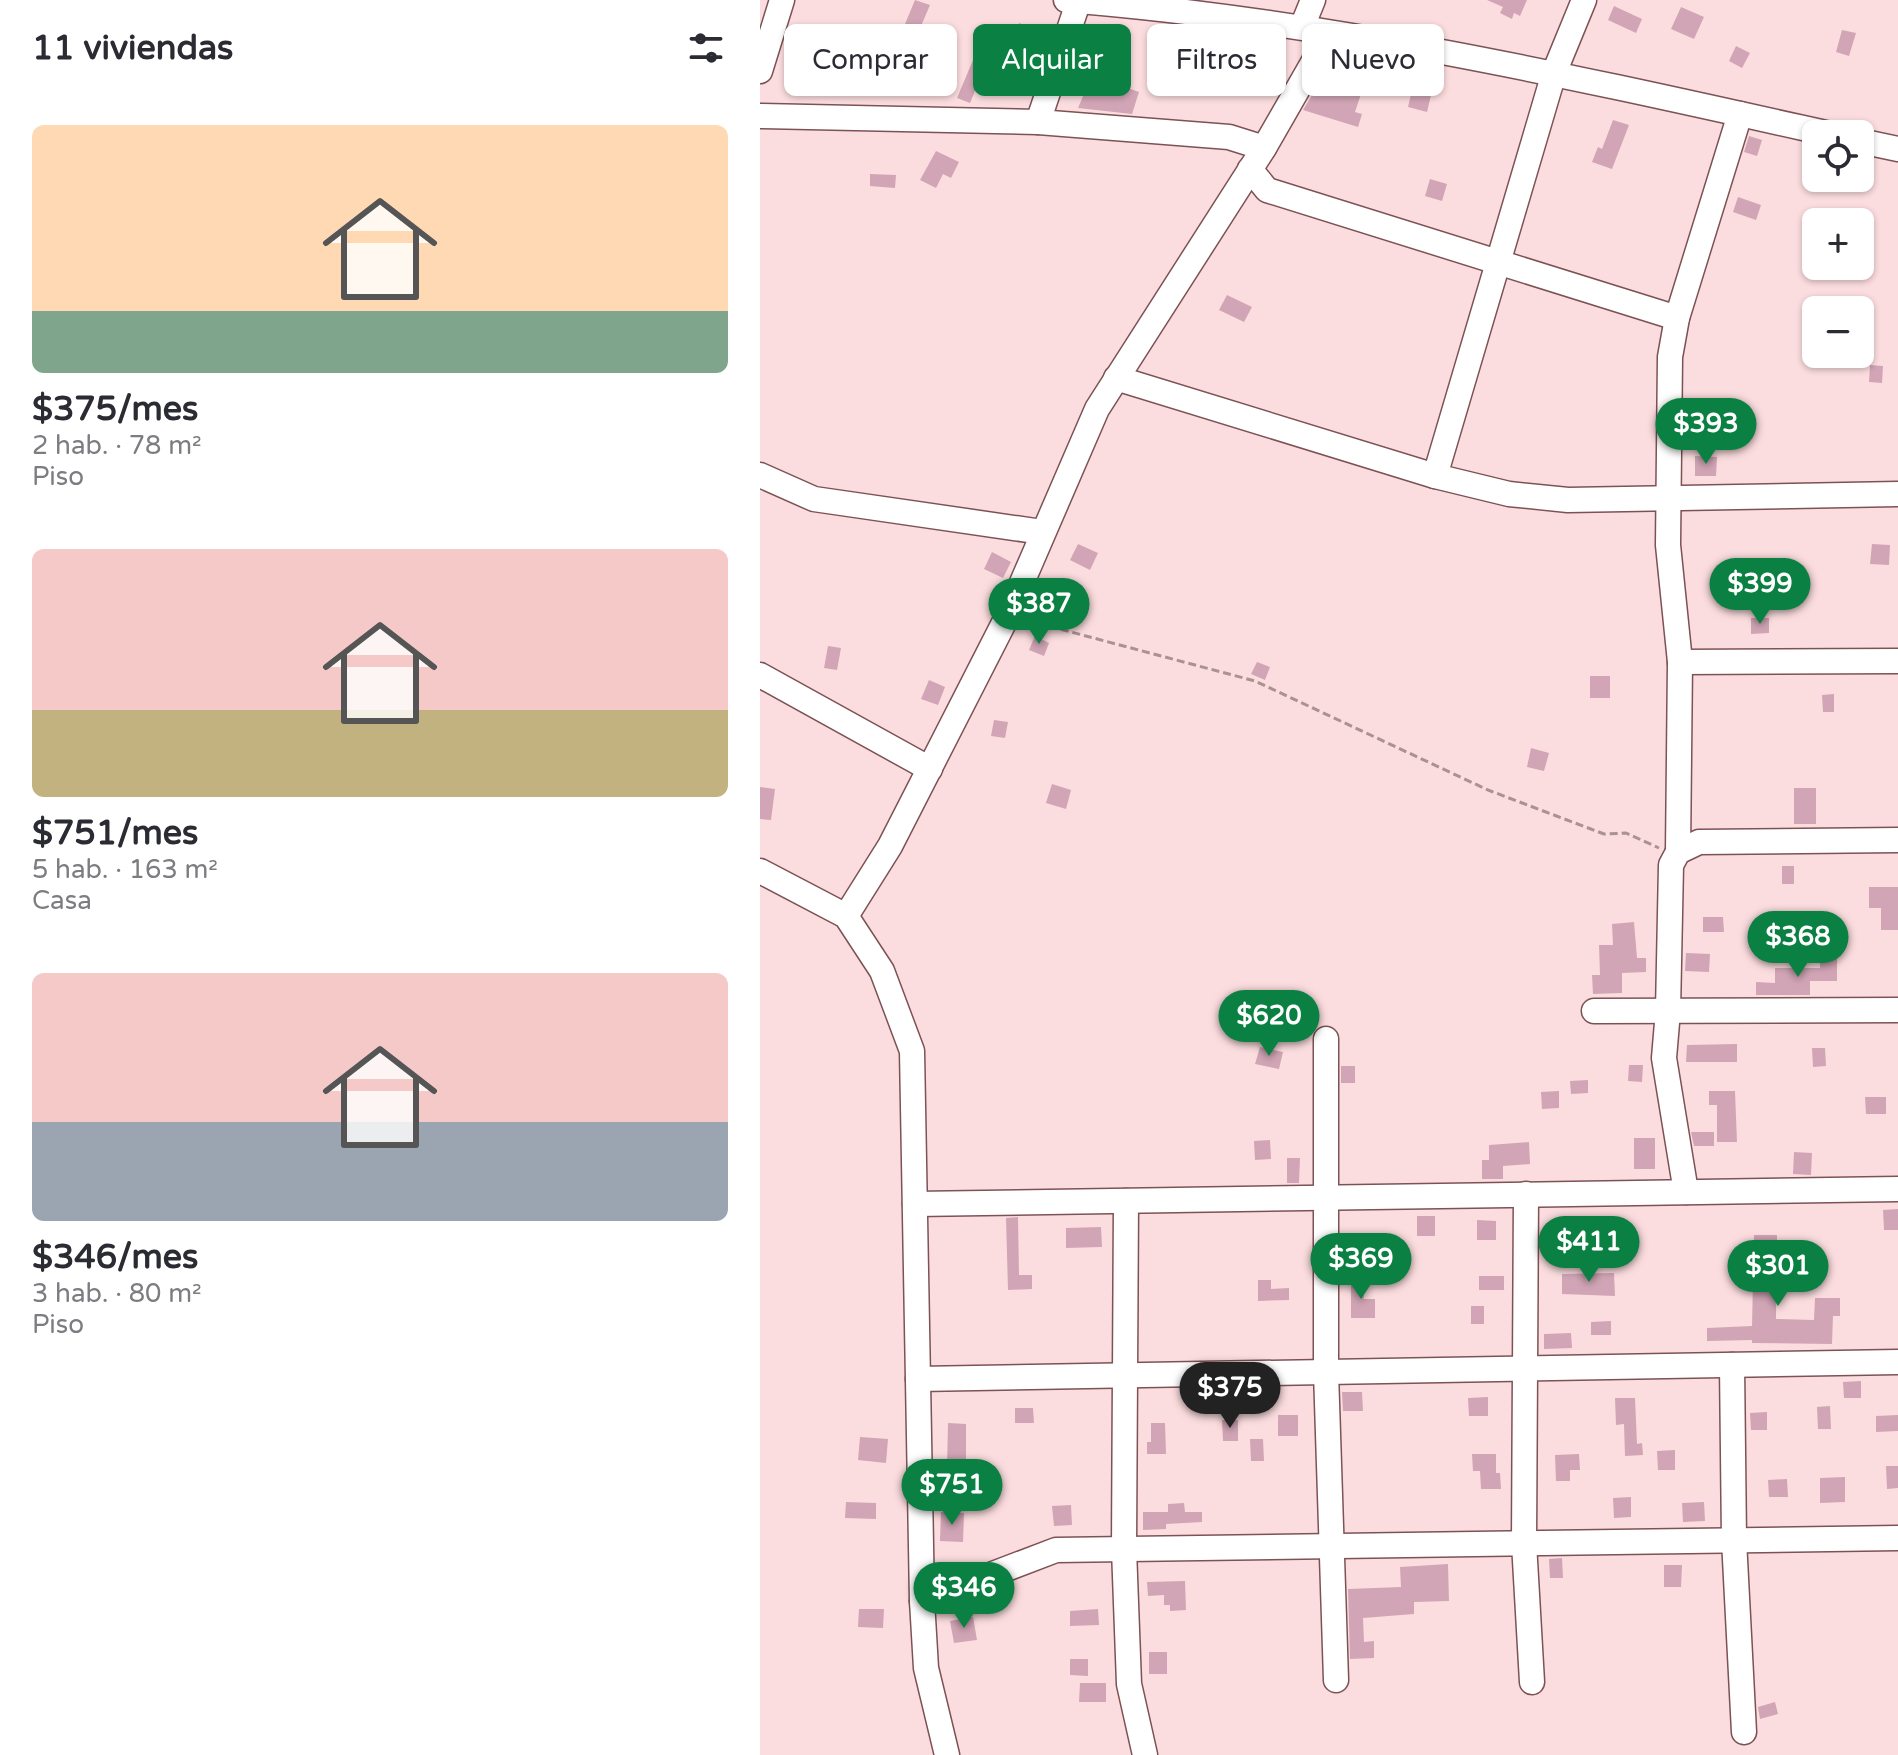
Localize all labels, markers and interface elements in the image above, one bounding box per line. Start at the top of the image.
chip: Comprar [784,24,957,96]
chip: Alquilar [973,24,1131,96]
chip: Filtros [1147,24,1286,96]
chip: Nuevo [1302,24,1444,96]
icon: filters [684,26,728,70]
text: 11 viviendas [32,28,233,69]
map controls [1802,120,1874,368]
button: locate [1802,120,1874,192]
icon: home [308,177,452,321]
button: + [1802,208,1874,280]
button: − [1802,296,1874,368]
text: $375/mes [32,389,198,430]
pin: $393 [1659,398,1753,466]
text: $393 [1673,408,1739,439]
text: 2 hab. · 78 m² [32,430,202,461]
text: Piso [32,461,84,492]
pin: $399 [1713,558,1807,626]
text: $399 [1727,568,1793,599]
pin: $387 [992,578,1086,646]
text: $387 [1006,588,1072,619]
icon: home [308,601,452,745]
text: $751/mes [32,813,198,854]
text: 5 hab. · 163 m² [32,854,218,885]
text: Casa [32,885,92,916]
pin: $368 [1751,911,1845,979]
text: $368 [1765,921,1831,952]
pin: $620 [1222,990,1316,1058]
text: $620 [1236,1000,1302,1031]
icon: home [308,1025,452,1169]
pin: $411 [1542,1216,1636,1284]
text: $411 [1556,1226,1622,1257]
pin: $369 [1314,1233,1408,1301]
text: $346/mes [32,1237,198,1278]
pin: $301 [1731,1240,1825,1308]
text: $369 [1328,1243,1394,1274]
text: $301 [1745,1250,1811,1281]
text: 3 hab. · 80 m² [32,1278,202,1309]
text: Piso [32,1309,84,1340]
pin: $375 [1183,1362,1277,1430]
text: $375 [1197,1372,1263,1403]
pin: $751 [905,1459,999,1527]
text: $751 [919,1469,985,1500]
pin: $346 [917,1562,1011,1630]
text: $346 [931,1572,997,1603]

